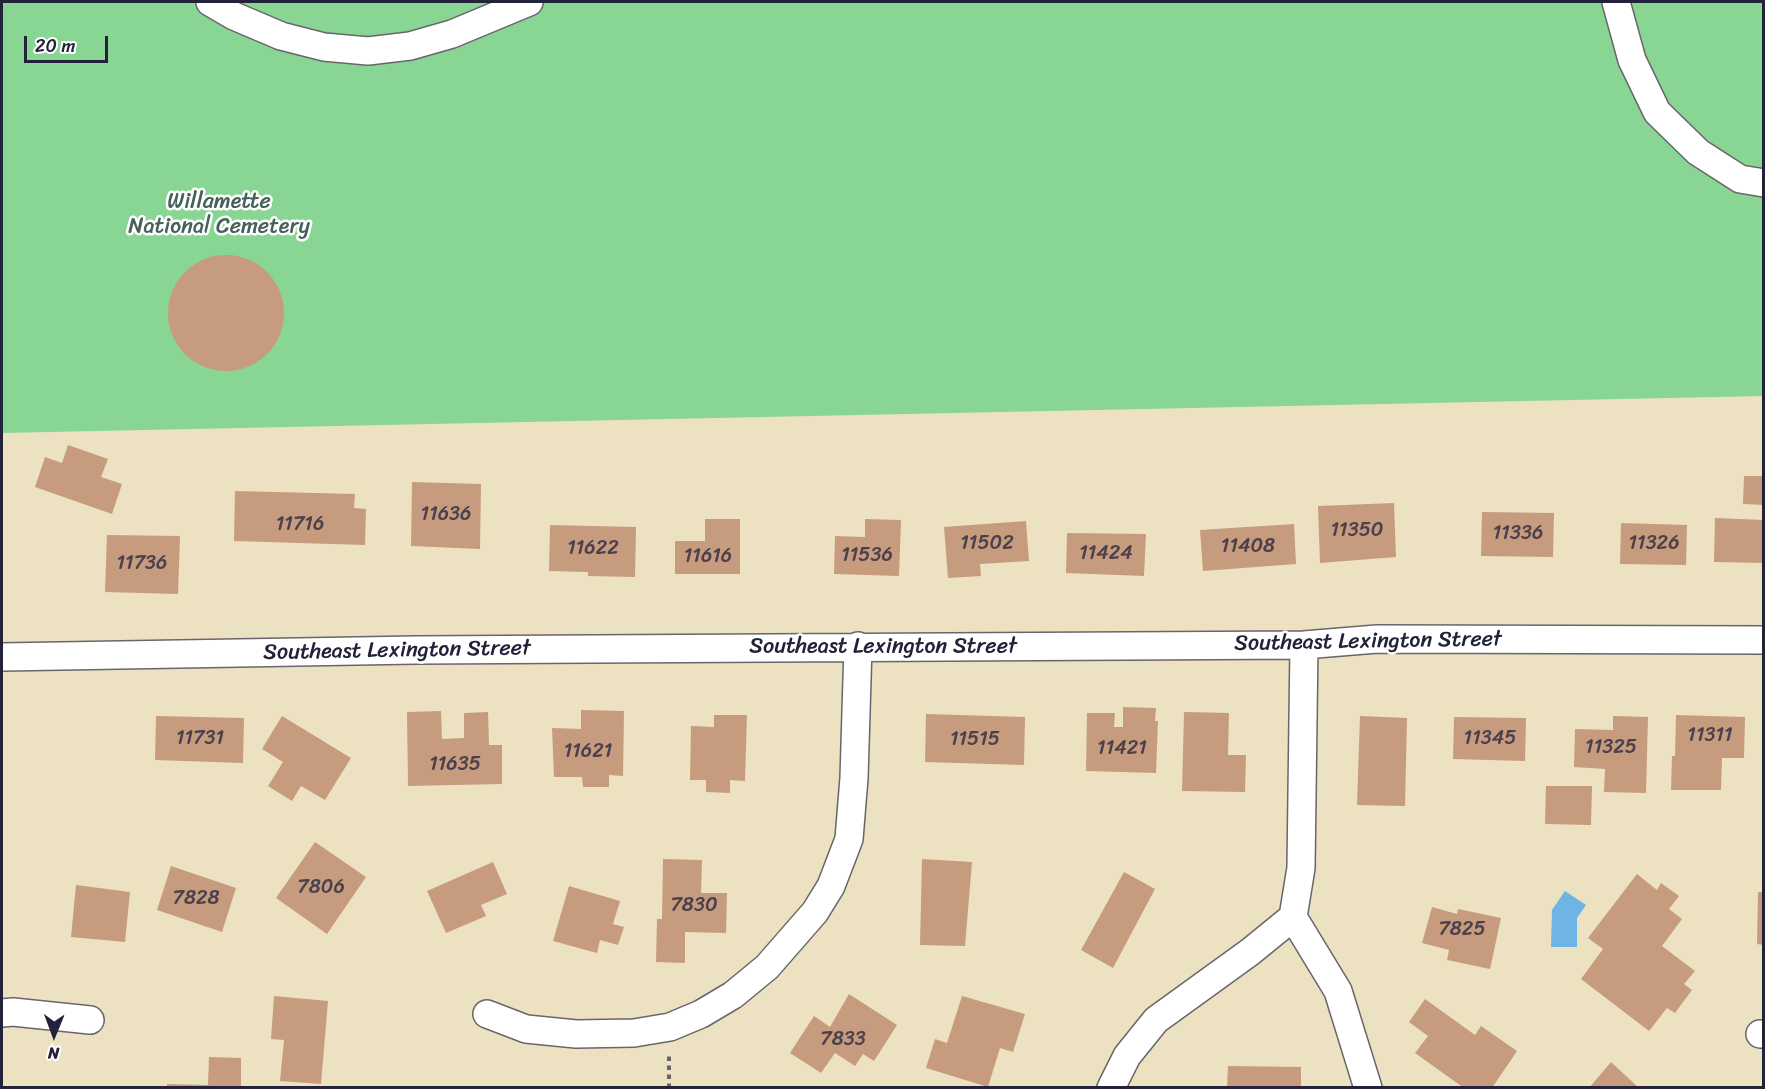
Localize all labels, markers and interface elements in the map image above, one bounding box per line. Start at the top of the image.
scale bar [27,24,111,62]
text: 20 m [35,30,75,62]
park label: Willamette National Cemetery [128,189,310,240]
house number: 11636 [421,503,471,527]
house number: 11716 [276,513,324,537]
house number: 11350 [1331,519,1383,543]
house number: 11336 [1493,522,1543,546]
house number: 11502 [960,532,1014,556]
house number: 11326 [1628,532,1680,556]
house number: 11408 [1221,535,1275,559]
house number: 11622 [567,537,619,561]
house number: 11424 [1079,542,1133,566]
house number: 11536 [841,544,893,568]
house number: 11616 [684,545,732,569]
house number: 11736 [117,552,167,576]
street label: Southeast Lexington Street [1234,626,1502,658]
street label: Southeast Lexington Street [749,634,1017,660]
street label: Southeast Lexington Street [263,635,531,667]
house number: 11311 [1687,724,1733,748]
house number: 11731 [176,727,224,751]
house number: 11345 [1464,727,1516,751]
house number: 11515 [950,728,1000,752]
house number: 11325 [1585,736,1637,760]
house number: 11421 [1097,737,1147,761]
house number: 11621 [564,740,612,764]
house number: 11635 [429,753,481,777]
house number: 7806 [297,876,345,900]
house number: 7828 [172,887,220,911]
house number: 7830 [670,894,718,918]
house number: 7825 [1438,918,1486,942]
north arrow [24,1005,84,1065]
house number: 7833 [820,1028,866,1052]
text: N [48,1039,59,1068]

